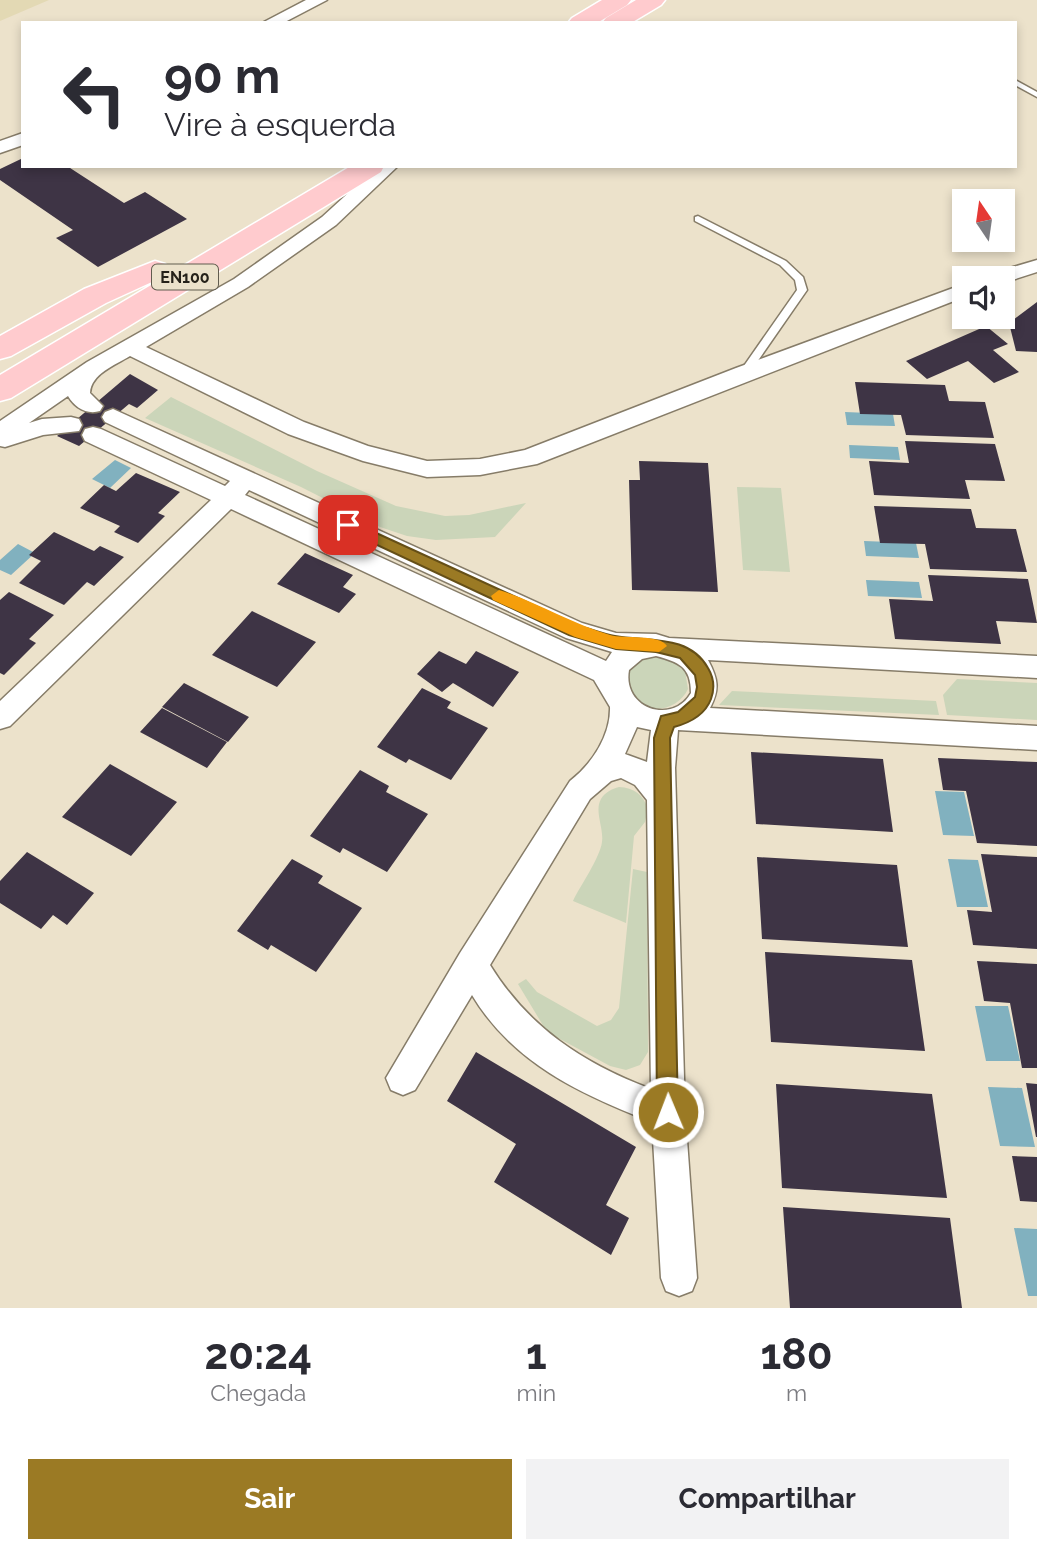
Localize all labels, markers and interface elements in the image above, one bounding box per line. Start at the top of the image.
text: 90 m [164,47,280,104]
icon: left [49,49,140,140]
text: Vire à esquerda [164,106,396,143]
north arrow [952,189,1015,252]
map controls [952,189,1015,329]
road number: EN100 [152,264,218,290]
button: sound [952,266,1015,329]
pin [318,495,378,555]
icon: arrive [329,506,367,544]
position arrow [631,1075,705,1149]
text: 20:24 [205,1330,312,1379]
text: 1 [526,1330,547,1379]
text: 180 [761,1330,833,1379]
text: Chegada [210,1379,306,1406]
text: min [517,1379,556,1406]
text: m [786,1379,807,1406]
button: Sair [28,1459,512,1539]
button: Compartilhar [526,1459,1009,1539]

